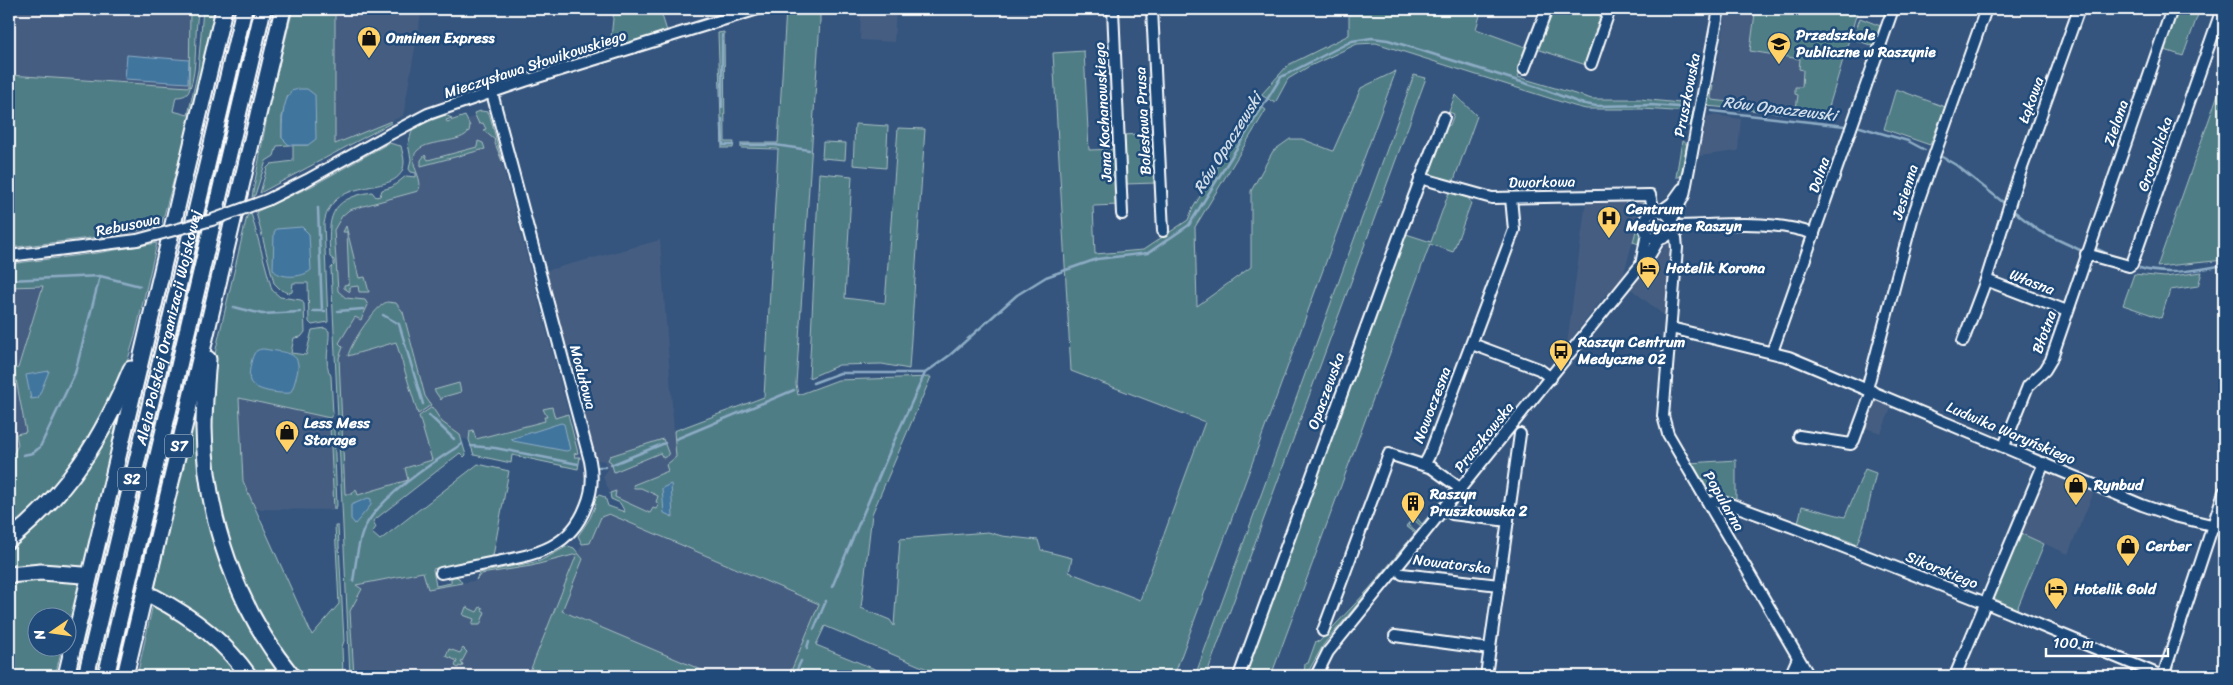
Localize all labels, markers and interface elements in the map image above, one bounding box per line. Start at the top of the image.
street label: Mieczysława Słowikowskiego [440,22,630,106]
place label: Przedszkole Publiczne w Raszynie [1796,22,1936,65]
shop icon: Onninen Express [356,25,382,59]
place label: Onninen Express [385,25,496,51]
school or university icon: Przedszkole Publiczne w Raszynie [1766,31,1792,65]
street label: Jana Kochanowskiego [1086,41,1120,184]
street label: Pruszkowska [1666,50,1708,139]
street label: Bolesława Prusa [1127,66,1159,176]
street label: Łąkowa [2011,73,2052,127]
water label: Rów Opaczewski [1185,84,1272,199]
water label: Rów Opaczewski [1721,87,1842,130]
street label: Zielona [2096,96,2136,150]
street label: Grocholicka [2130,113,2180,195]
street label: Dolna [1801,153,1837,196]
street label: Jesienna [1884,161,1926,224]
street label: Dworkowa [1508,168,1576,196]
place label: Centrum Medyczne Raszyn [1625,196,1743,239]
hospital icon: Centrum Medyczne Raszyn [1596,205,1622,239]
street label: Rebusowa [93,206,163,244]
street label: Aleja Polskiej Organizacji Wojskowej [128,207,209,449]
hotel icon: Hotelik Korona [1635,255,1661,289]
place label: Hotelik Korona [1665,255,1765,281]
street label: Własna [2006,262,2059,303]
street label: Błotna [2024,306,2064,357]
place label: Raszyn Centrum Medyczne 02 [1577,329,1686,372]
bus stop icon: Raszyn Centrum Medyczne 02 [1548,338,1574,372]
street label: Modułowa [562,342,604,413]
street label: Opaczewska [1300,348,1352,433]
street label: Nowoczesna [1405,362,1459,447]
street label: Ludwika Waryńskiego [1942,394,2080,472]
street label: Pruszkowska [1447,395,1521,478]
place label: Less Mess Storage [303,410,371,453]
shop icon: Less Mess Storage [274,419,300,453]
road number: S7 [165,434,193,458]
street label: Popularna [1696,466,1752,537]
road number: S2 [118,468,146,490]
shop icon: Rynbud [2063,472,2089,506]
place label: Rynbud [2093,472,2145,498]
place label: Raszyn Pruszkowska 2 [1429,481,1528,524]
building icon: Raszyn Pruszkowska 2 [1400,490,1426,524]
shop icon: Cerber [2115,533,2141,567]
place label: Cerber [2145,533,2193,559]
street label: Sikorskiego [1902,544,1983,597]
street label: Nowatorska [1411,546,1493,582]
hotel icon: Hotelik Gold [2043,576,2069,610]
place label: Hotelik Gold [2073,576,2157,602]
north arrow [28,608,78,658]
scale bar [2046,625,2168,657]
text: N [26,627,53,643]
text: 100 m [2053,630,2094,656]

